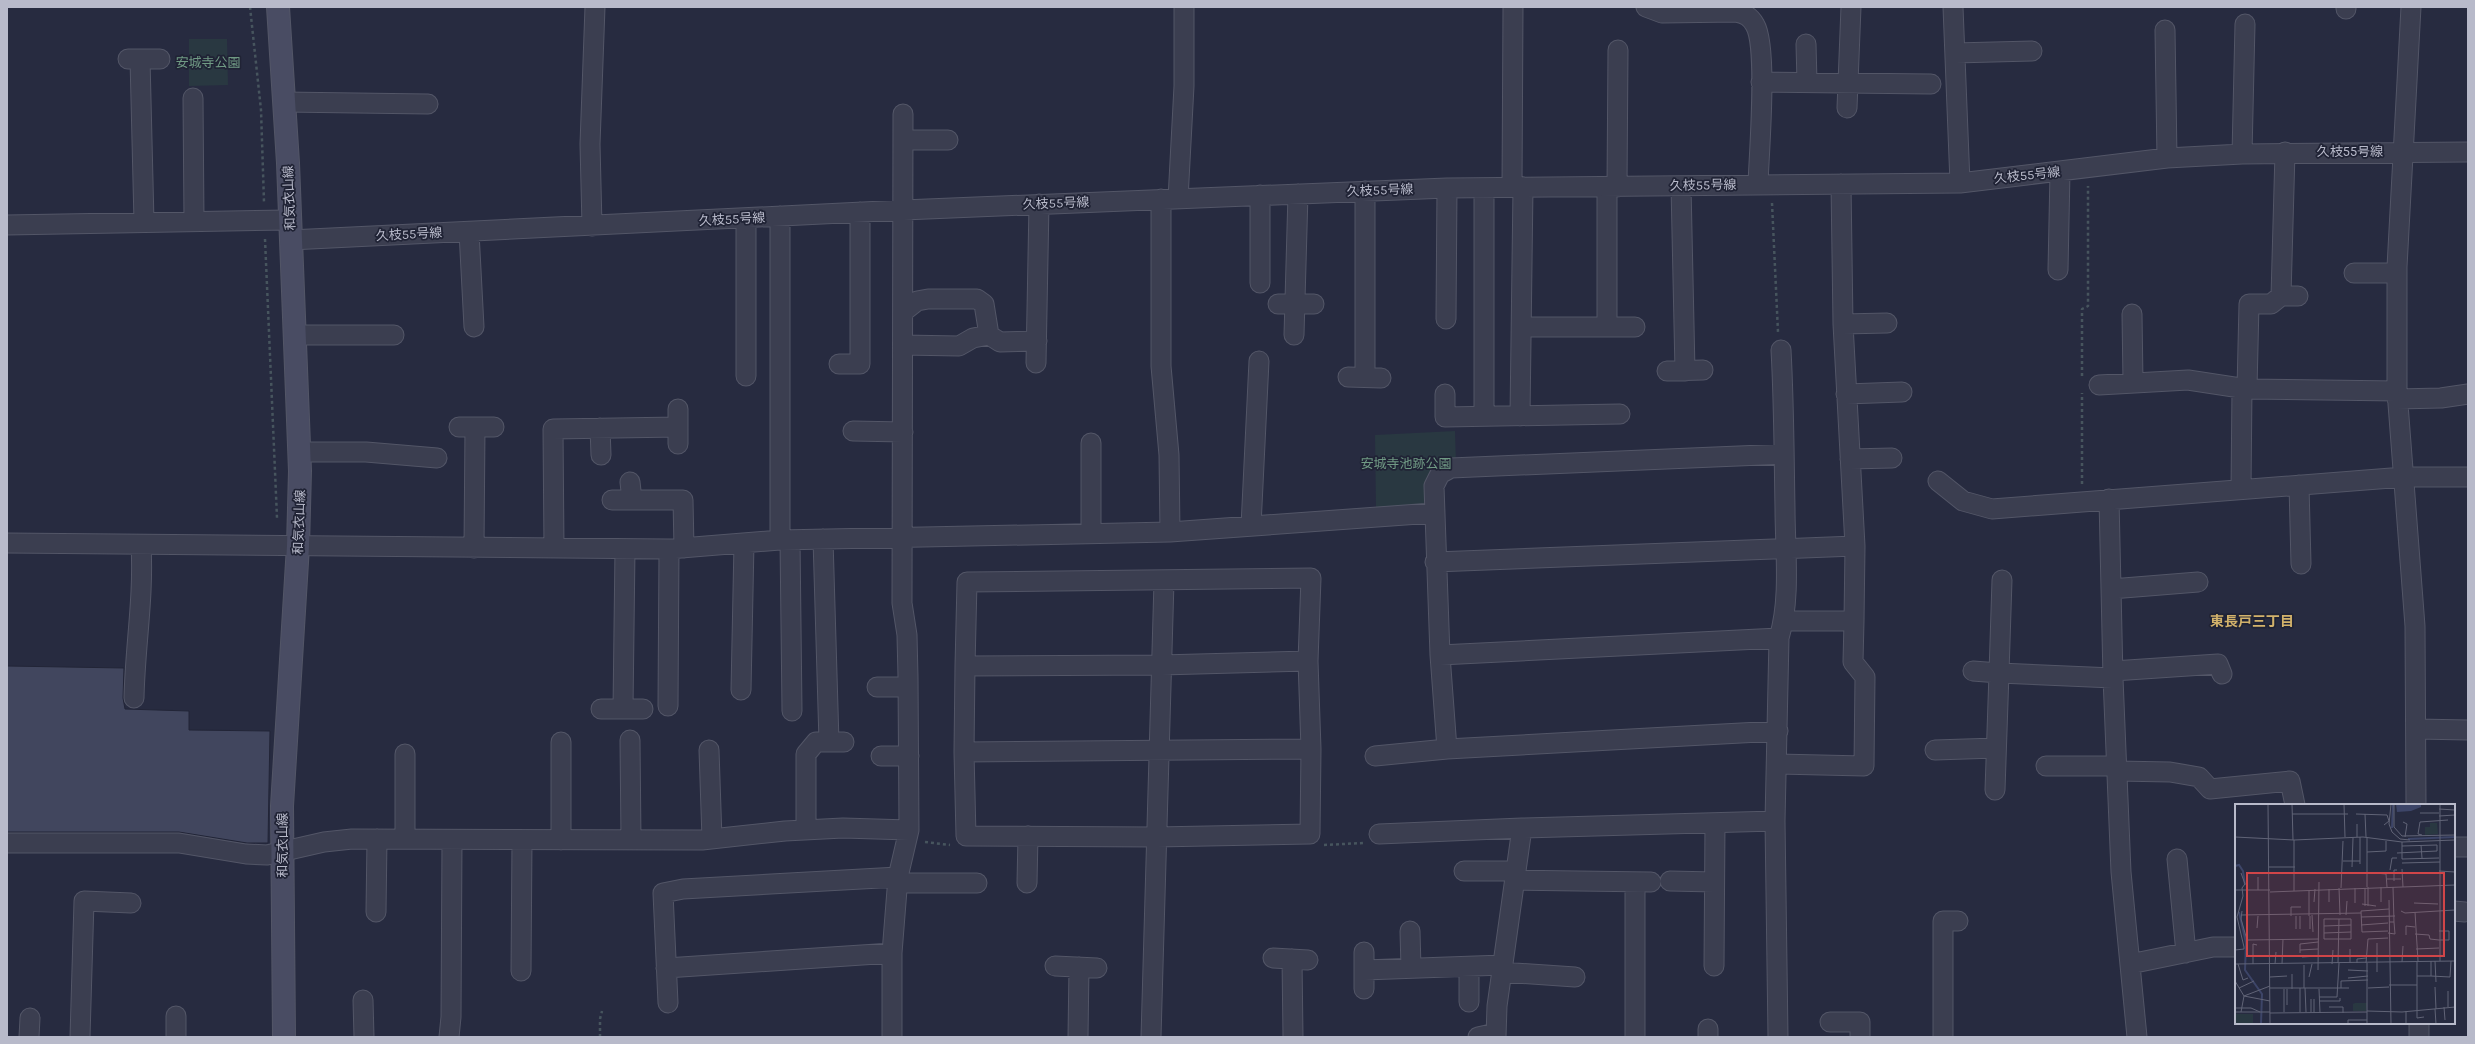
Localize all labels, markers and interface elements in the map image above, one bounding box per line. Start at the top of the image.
park label: 安城寺公園 [175,55,241,70]
street label: 久枝55号線 [2317,144,2383,159]
street label: 久枝55号線 [1993,164,2061,186]
street label: 和気衣山線 [280,165,298,231]
street label: 久枝55号線 [1670,177,1736,193]
street label: 久枝55号線 [1346,181,1414,199]
street label: 久枝55号線 [1022,194,1090,212]
street label: 久枝55号線 [698,210,766,228]
street label: 久枝55号線 [375,225,443,243]
park label: 安城寺池跡公園 [1360,456,1452,471]
street label: 和気衣山線 [290,489,308,555]
district label: 東長戸三丁目 [2210,613,2294,630]
inset map [2235,804,2455,1024]
street label: 和気衣山線 [275,812,290,878]

